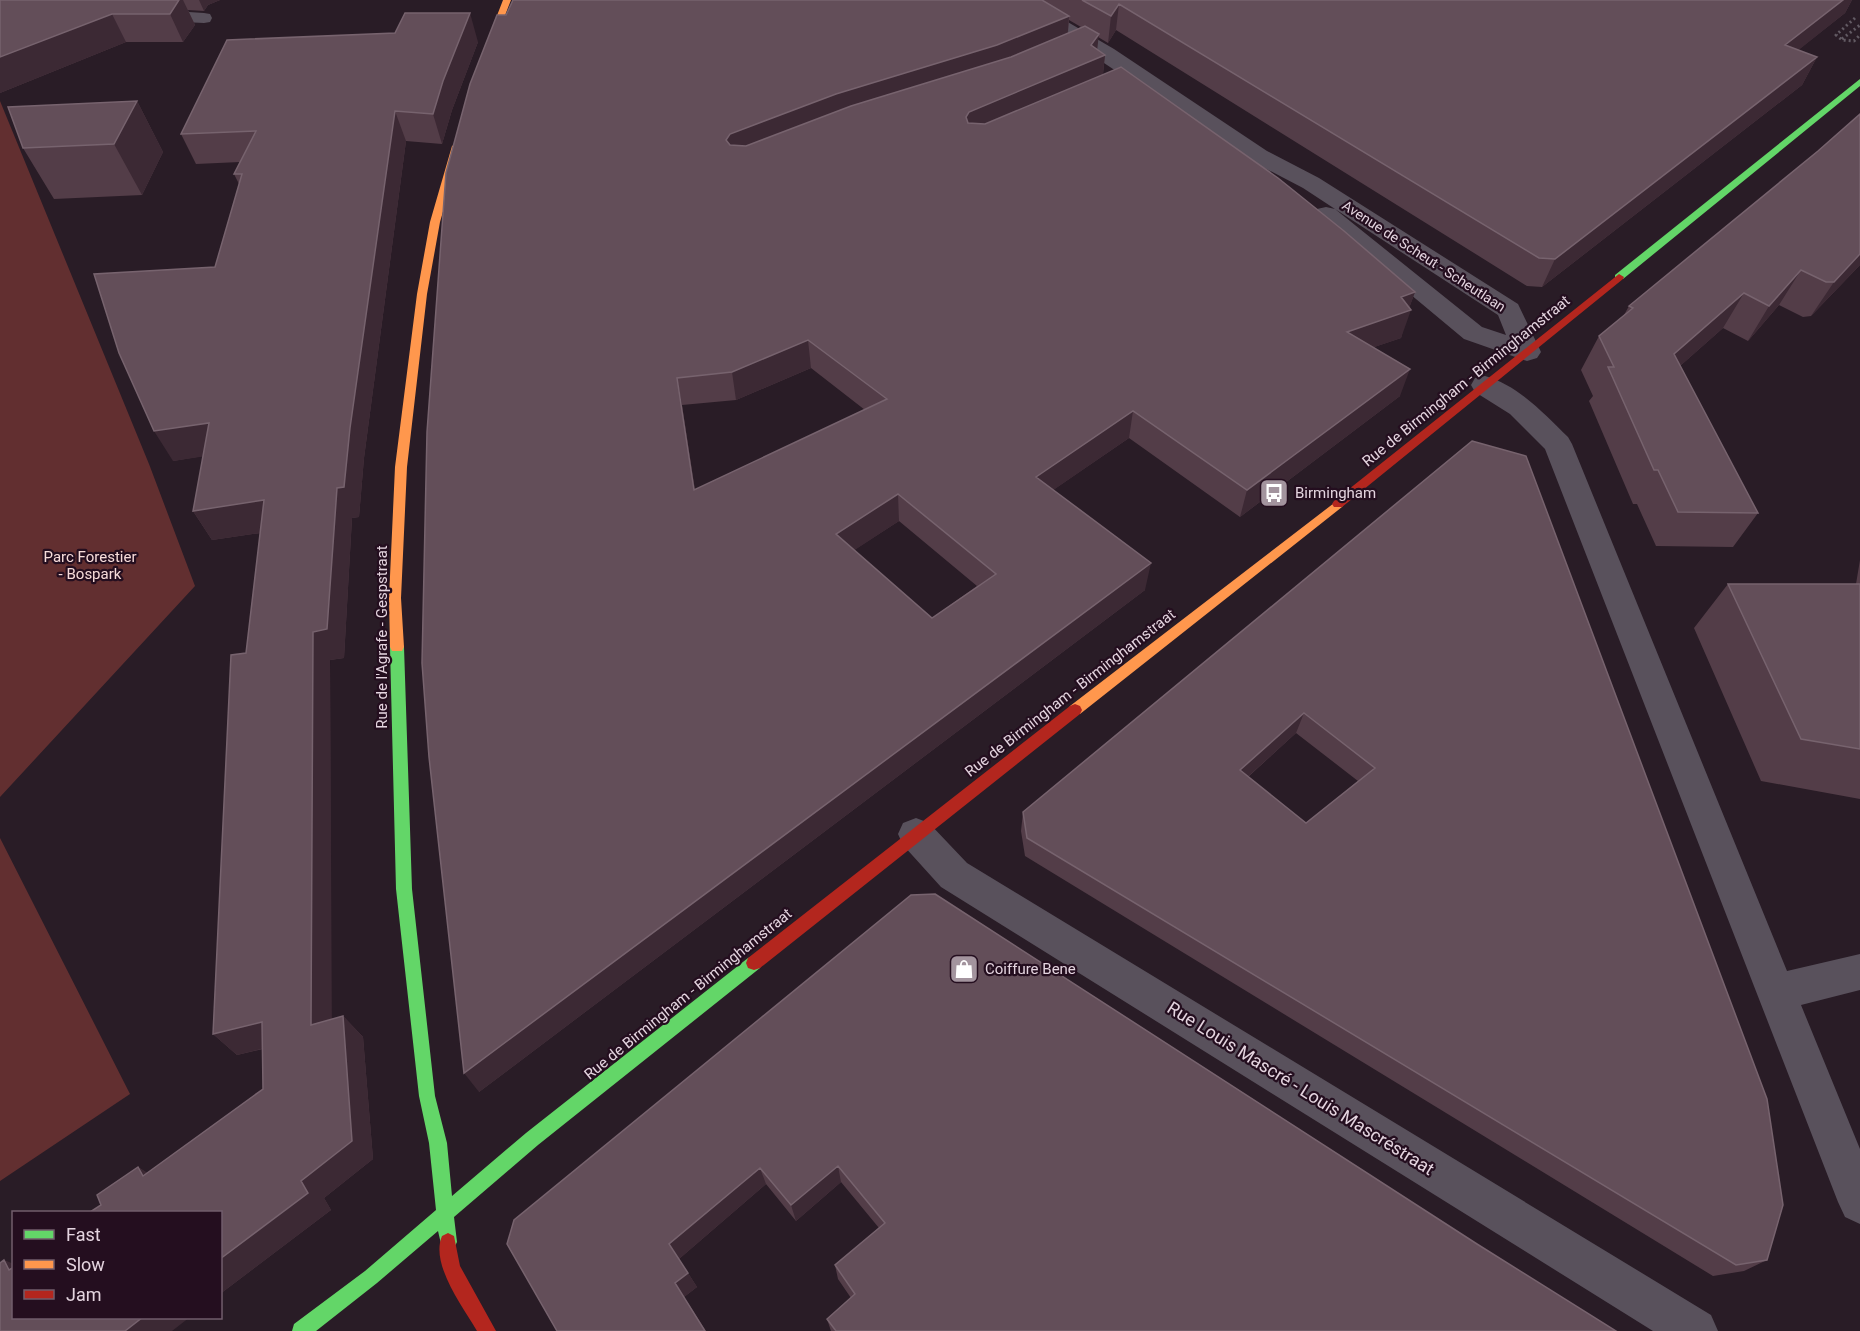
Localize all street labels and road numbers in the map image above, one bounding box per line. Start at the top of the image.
street label: Avenue de Scheut - Scheutlaan [1339,197,1509,315]
street label: Rue de Birmingham - Birminghamstraat [1359,292,1573,470]
street label: Rue de l'Agrafe - Gespstraat [373,545,391,729]
street label: Rue de Birmingham - Birminghamstraat [961,605,1179,781]
street label: Rue de Birmingham - Birminghamstraat [581,905,795,1083]
street label: Rue Louis Mascré - Louis Mascréstraat [1164,997,1438,1179]

